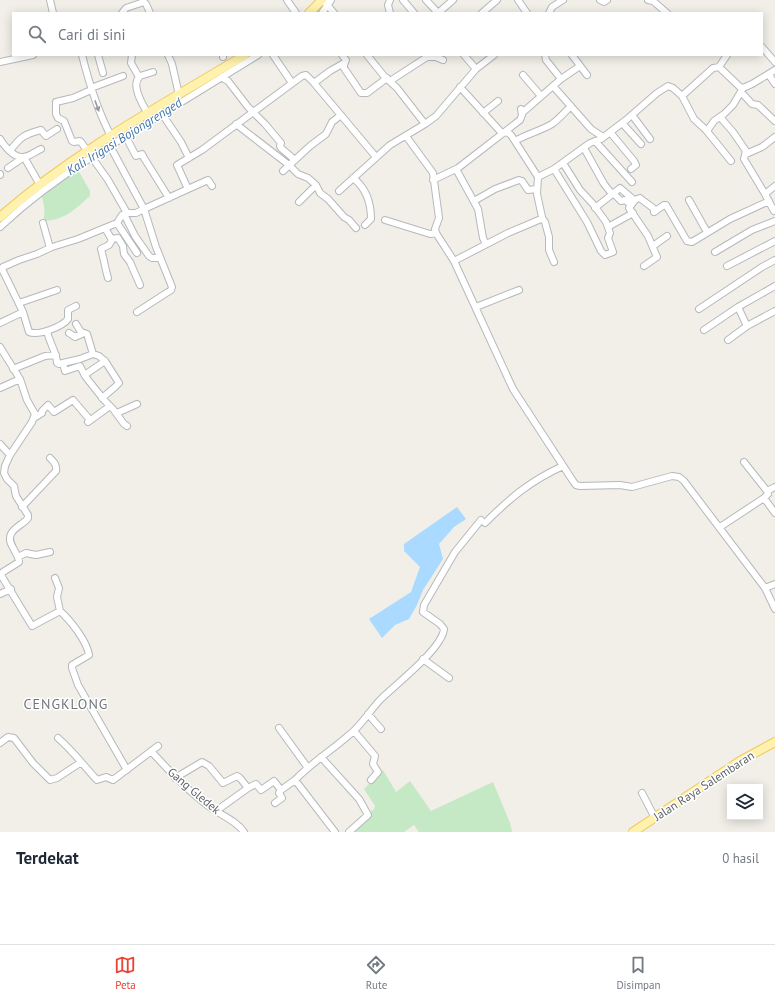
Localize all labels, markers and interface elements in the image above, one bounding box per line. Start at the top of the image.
search box [12,12,763,56]
icon: search [26,23,48,45]
text: Cari di sini [58,25,126,44]
water label: Kali Irigasi Bojongrenged [63,94,185,179]
one-way arrow [94,100,100,112]
district label: CENGKLONG [24,695,108,713]
street label: Jalan Raya Salembaran [650,747,757,824]
street label: Gang Gledek [165,764,224,817]
map controls [727,784,763,820]
button: layers [727,784,763,820]
text: Terdekat [16,847,79,869]
text: 0 hasil [722,850,759,867]
tab: Peta [114,954,136,992]
tab: Rute [365,954,387,992]
tab: Disimpan [616,954,661,992]

